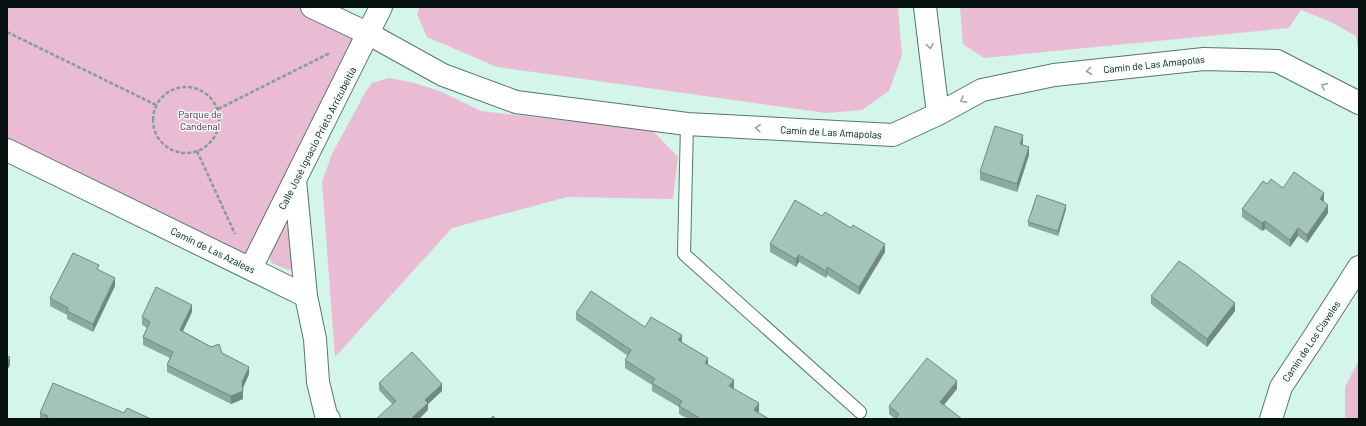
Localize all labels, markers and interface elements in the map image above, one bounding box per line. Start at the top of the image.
one-way arrow [925,43,934,49]
street label: Camín de Las Amapolas [1103,53,1205,75]
street label: Calle José Ignacio Prieto Arrizubeitia [276,65,358,211]
one-way arrow [1086,66,1092,75]
one-way arrow [1321,83,1329,90]
one-way arrow [960,96,968,103]
park label: Parque de Candenal [178,108,222,132]
street label: Camín de Las Amapolas [780,123,882,141]
one-way arrow [755,124,761,132]
street label: Camín de Las Azaleas [169,224,257,276]
street label: Camín de Los Claveles [1279,298,1343,384]

